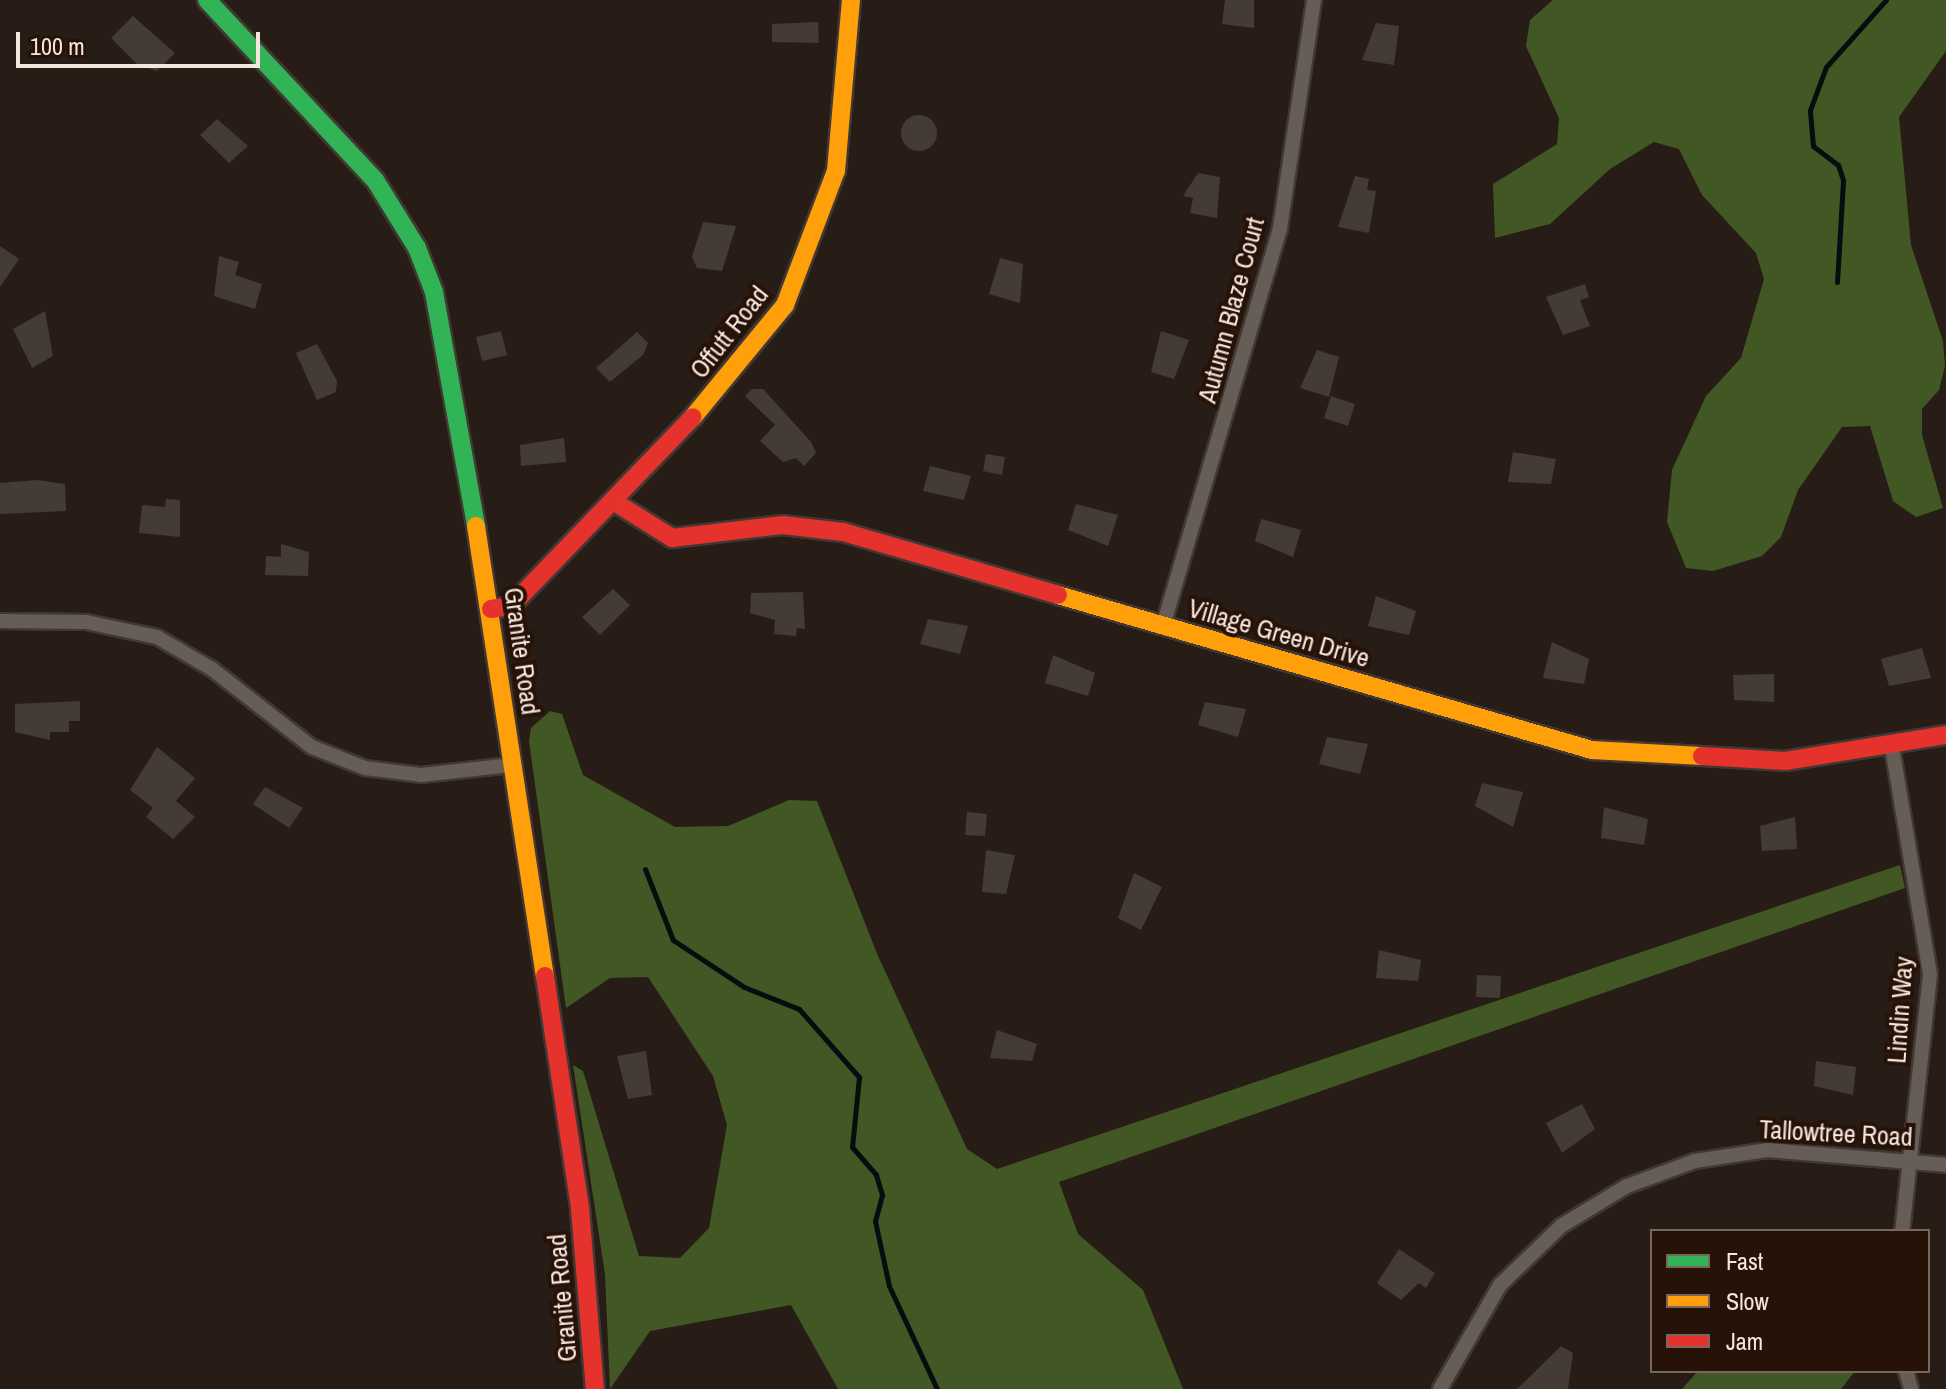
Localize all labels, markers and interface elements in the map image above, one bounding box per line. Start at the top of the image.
scale bar [20,16,264,66]
text: 100 m [30,30,85,62]
street label: Autumn Blaze Court [1191,214,1271,406]
street label: Offutt Road [683,280,775,384]
street label: Granite Road [498,585,546,717]
street label: Village Green Drive [1185,592,1373,674]
street label: Lindin Way [1881,956,1919,1064]
street label: Tallowtree Road [1759,1113,1913,1153]
legend [1650,1229,1930,1373]
street label: Granite Road [541,1233,583,1363]
text: Fast [1726,1245,1763,1277]
text: Slow [1726,1285,1769,1317]
text: Jam [1726,1325,1763,1357]

